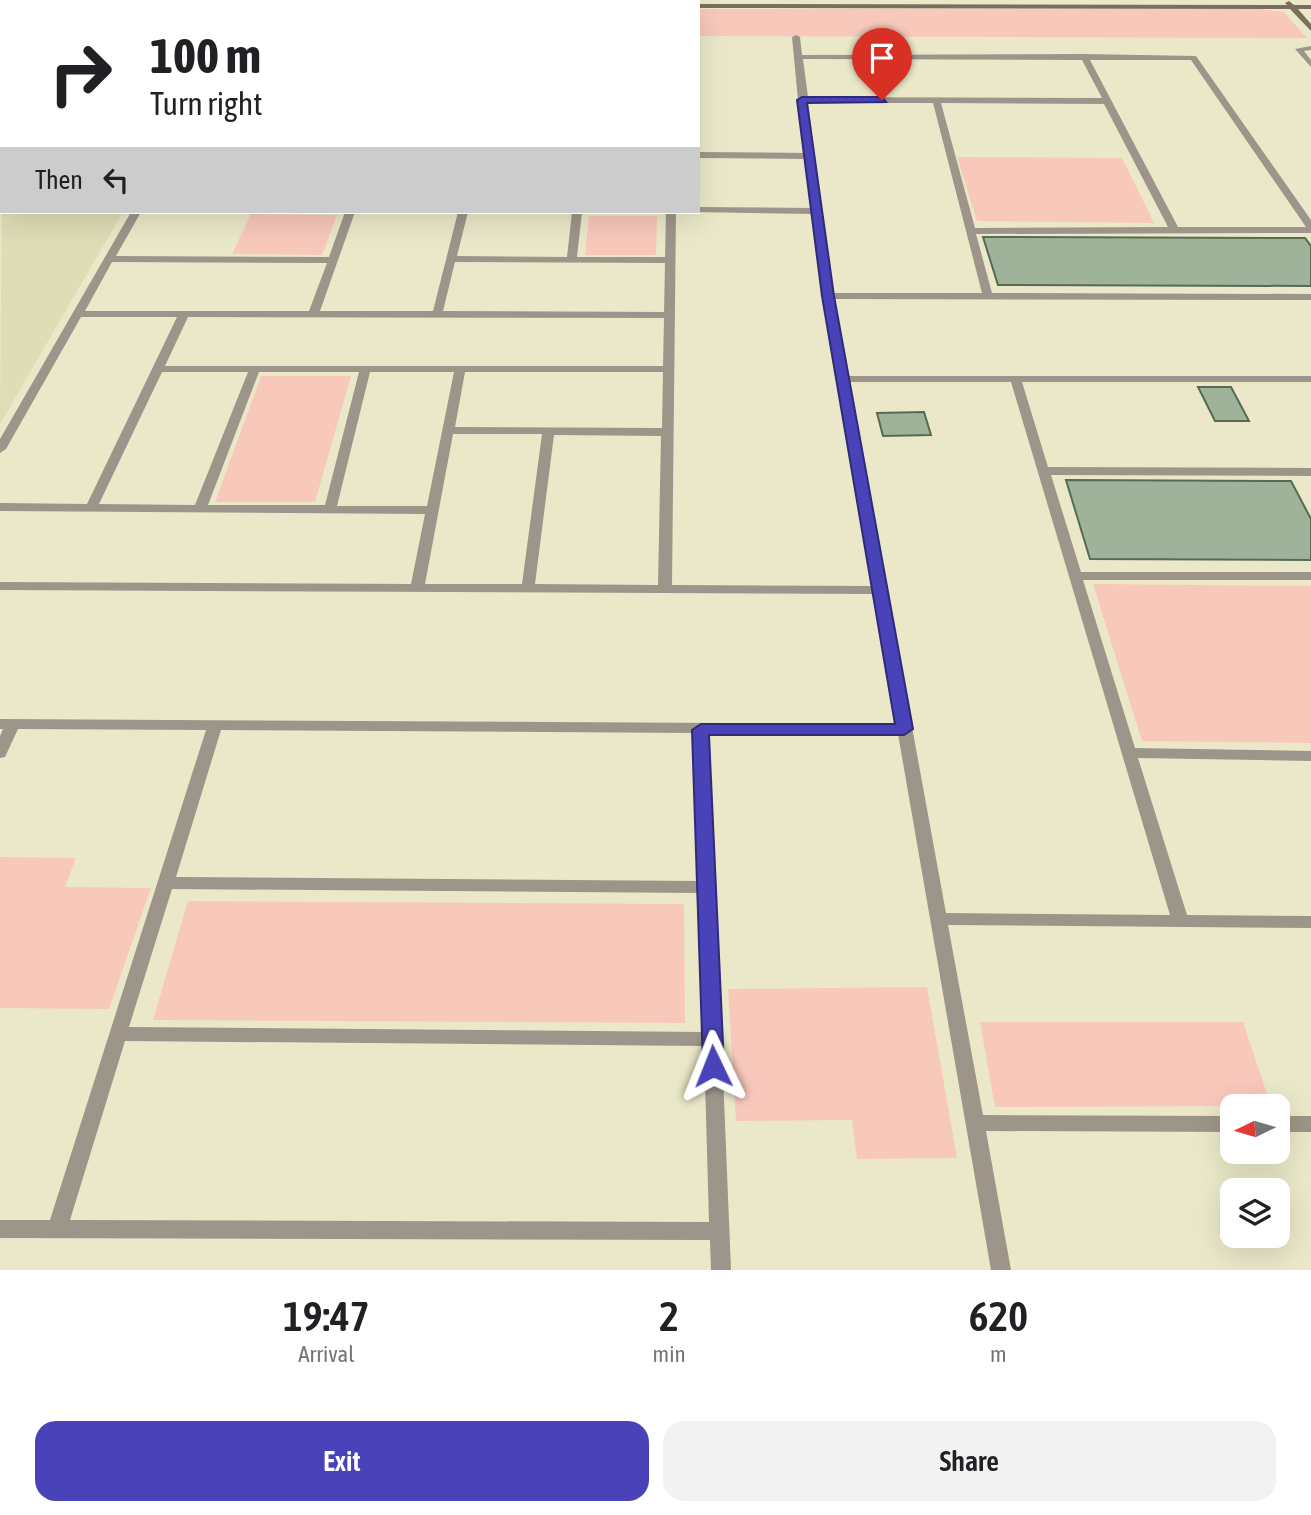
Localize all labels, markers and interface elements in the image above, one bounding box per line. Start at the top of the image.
text: 100 m [150,27,261,83]
icon: right [35,28,126,119]
pin [852,28,912,100]
icon: arrive [863,39,901,77]
text: Turn right [150,85,263,122]
icon: left [97,161,135,199]
text: Then [35,165,83,195]
position arrow [676,1029,750,1103]
north arrow [1220,1094,1290,1164]
map controls [1220,1094,1290,1248]
button: layers [1220,1178,1290,1248]
text: 19:47 [283,1292,370,1340]
text: 2 [659,1292,679,1340]
text: 620 [969,1292,1028,1340]
text: Arrival [298,1341,354,1367]
text: min [653,1341,686,1367]
text: m [990,1341,1007,1367]
button: Exit [35,1421,649,1501]
button: Share [663,1421,1276,1501]

